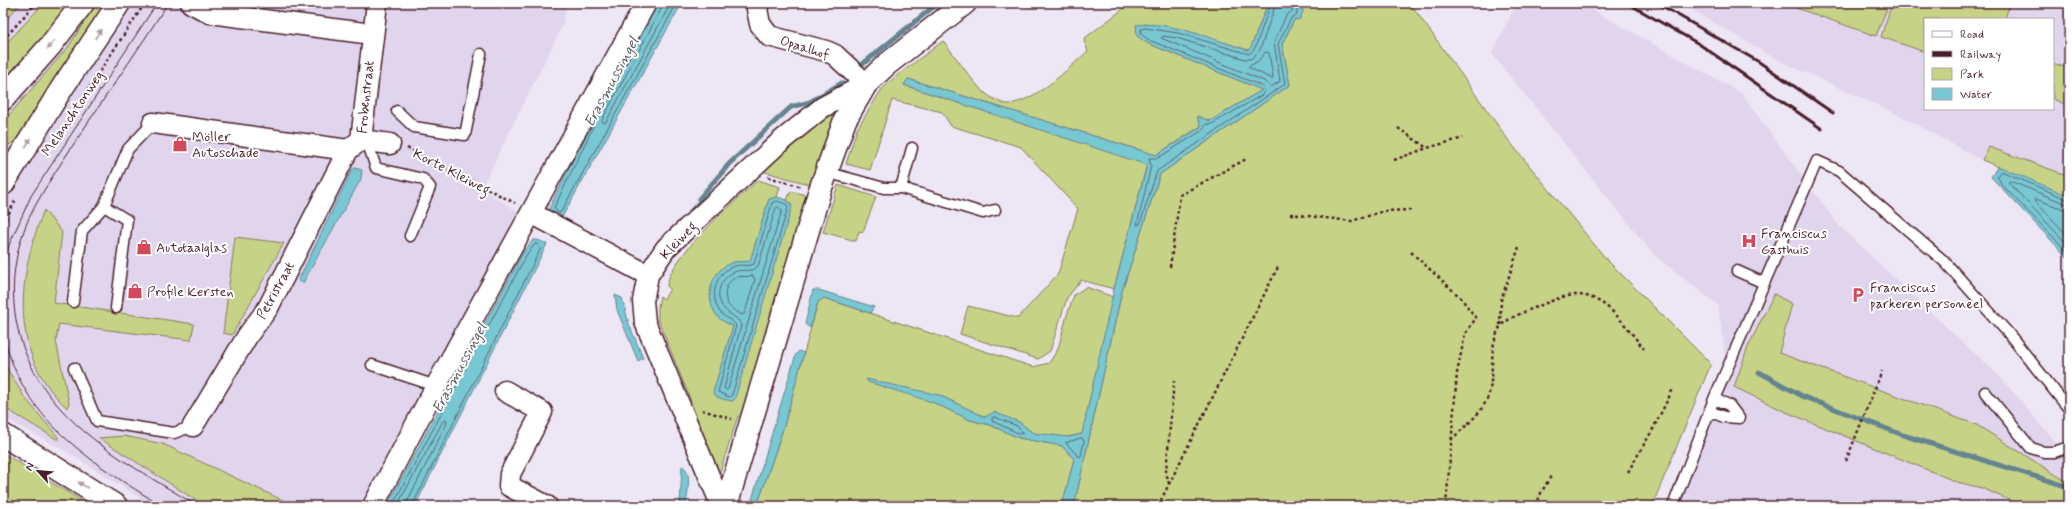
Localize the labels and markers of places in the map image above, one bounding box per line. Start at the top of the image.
place label: Möller Autoschade [192,128,259,162]
shop icon: Möller Autoschade [171,135,189,153]
place label: Franciscus Gasthuis [1761,225,1827,259]
hospital icon: Franciscus Gasthuis [1740,232,1758,250]
shop icon: Autotaalglas [135,238,153,256]
place label: Autotaalglas [156,239,228,257]
place label: Franciscus parkeren personeel [1870,279,1983,313]
shop icon: Profile Kersten [126,282,144,300]
place label: Profile Kersten [147,283,234,301]
parking icon: Franciscus parkeren personeel [1849,286,1867,304]

